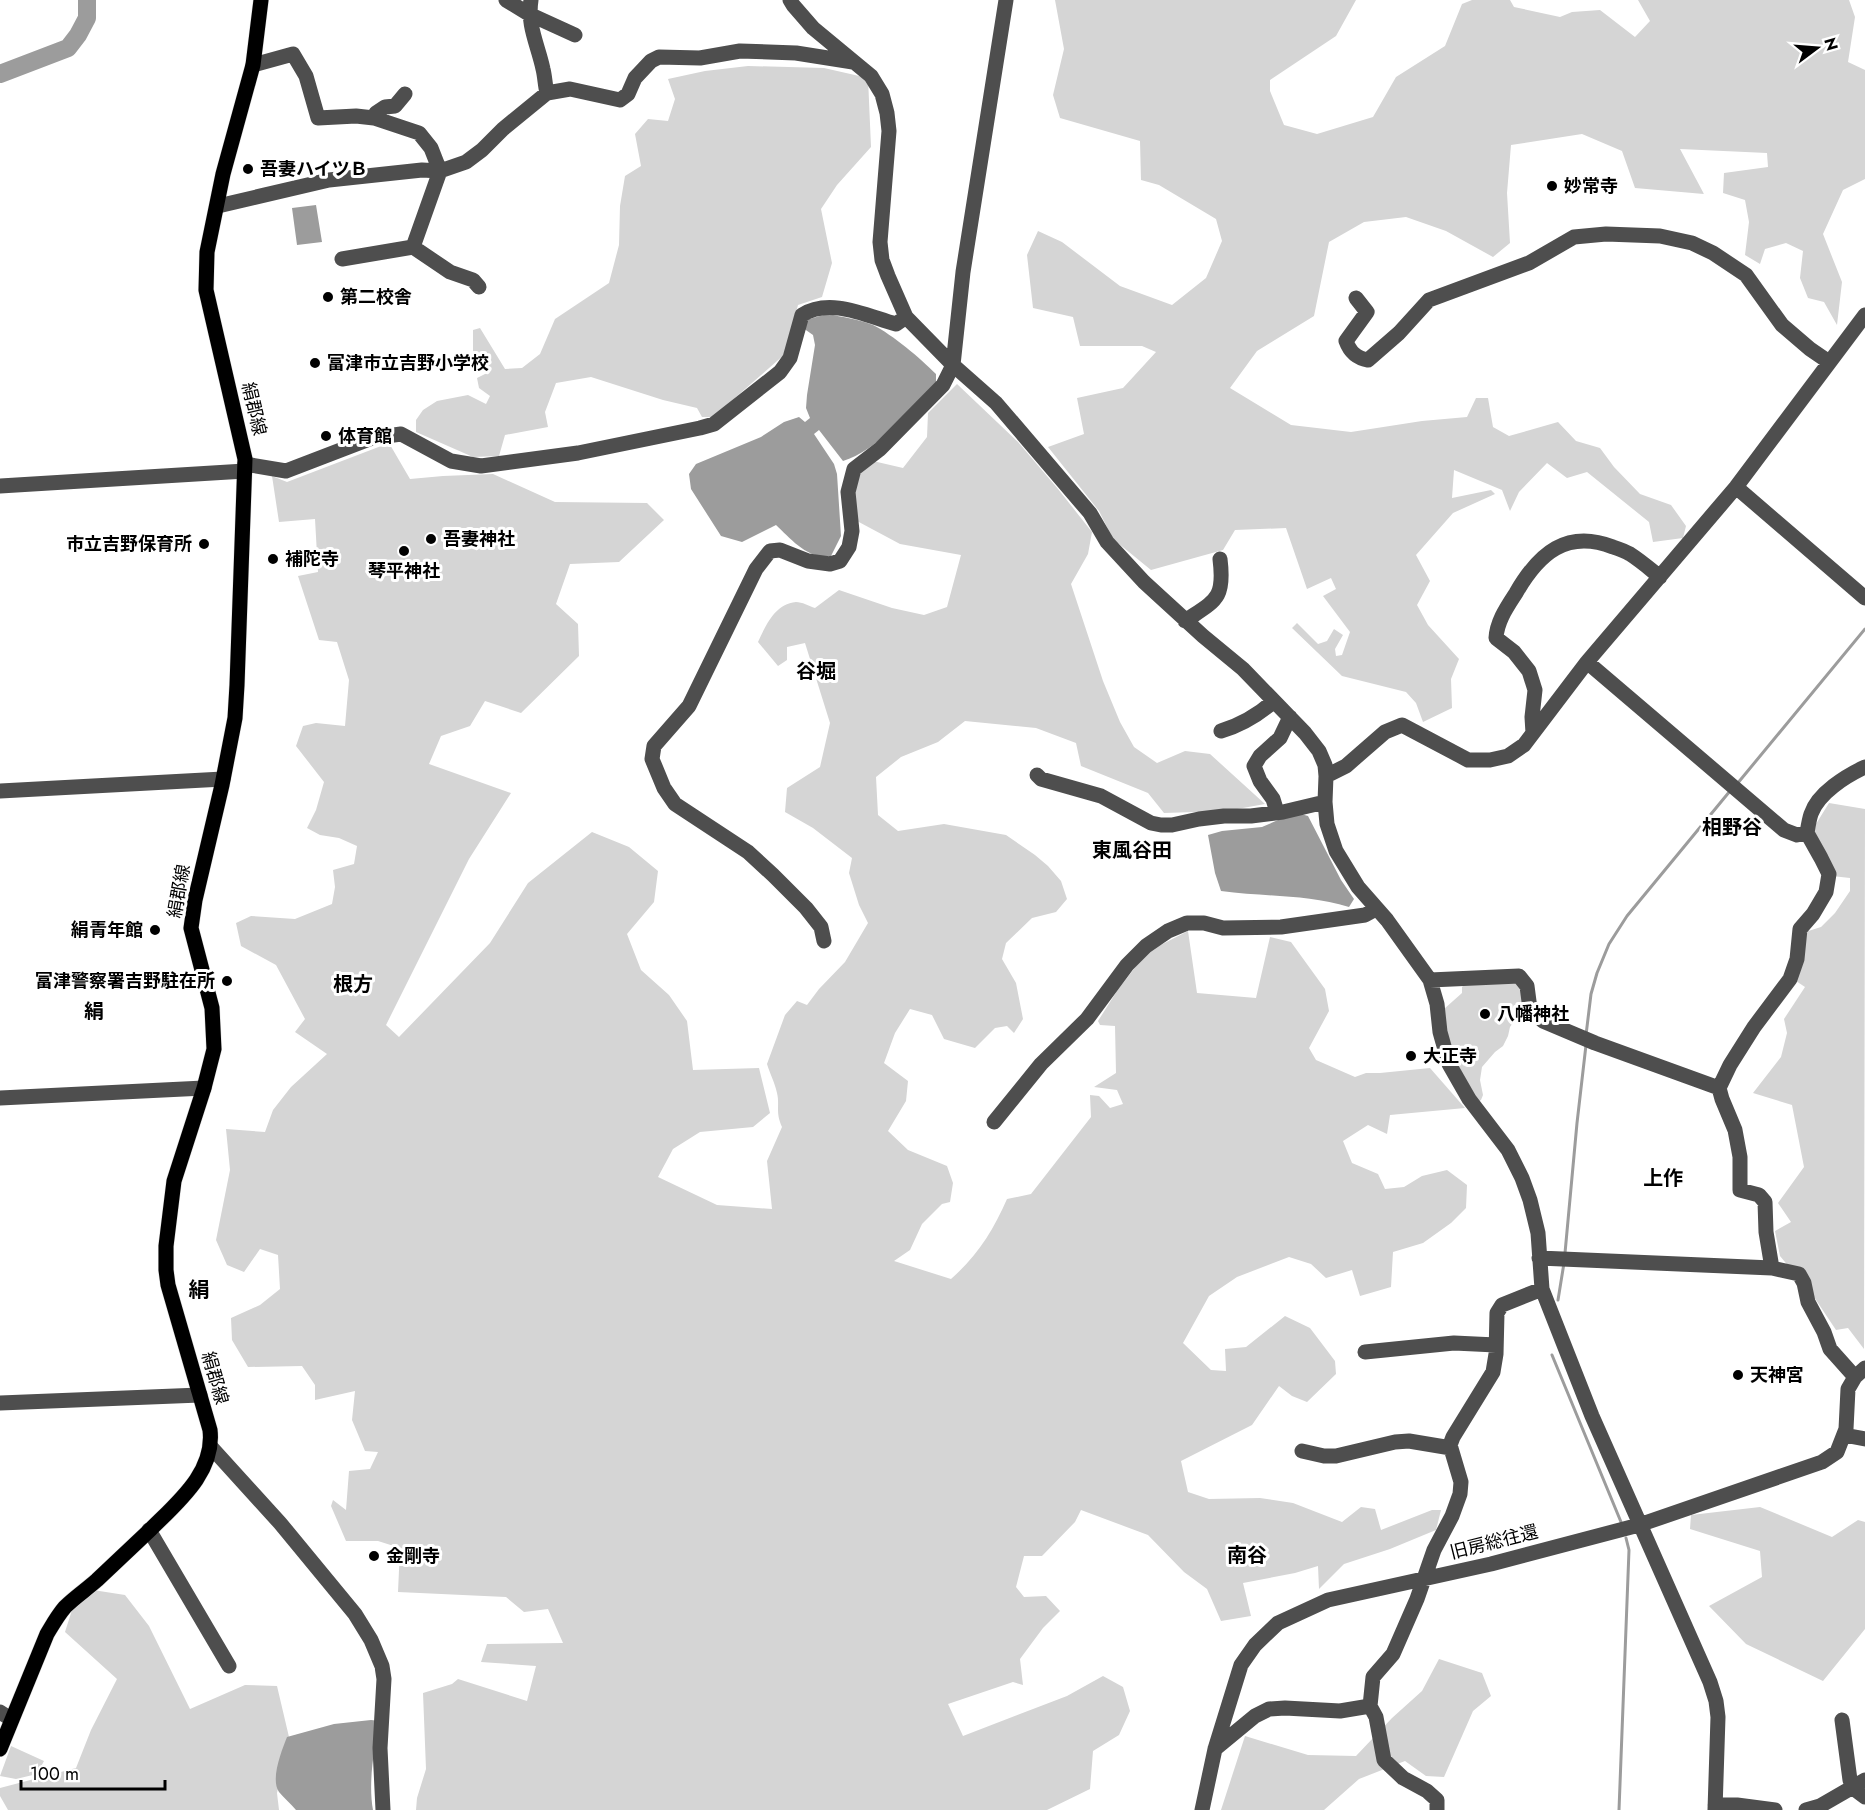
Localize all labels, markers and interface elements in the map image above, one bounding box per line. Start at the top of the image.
north arrow [1787,18,1847,78]
text: N [1818,35,1844,53]
place label: 吾妻ハイツＢ [260,156,368,182]
marker: 吾妻ハイツＢ [241,162,255,176]
place label: 妙常寺 [1564,173,1618,199]
marker: 妙常寺 [1545,179,1559,193]
place label: 第二校舎 [340,284,412,310]
marker: 第二校舎 [321,290,335,304]
place label: 富津市立吉野小学校 [327,350,489,376]
marker: 富津市立吉野小学校 [308,356,322,370]
street label: 絹郡線 [235,380,273,438]
place label: 体育館 [338,423,392,449]
marker: 体育館 [319,429,333,443]
place label: 吾妻神社 [443,526,515,552]
place label: 市立吉野保育所 [66,531,192,557]
marker: 吾妻神社 [424,532,438,546]
marker: 市立吉野保育所 [197,537,211,551]
marker: 琴平神社 [397,544,411,558]
place label: 補陀寺 [285,546,339,572]
marker: 補陀寺 [266,552,280,566]
place label: 琴平神社 [368,558,440,584]
district label: 谷堀 [796,657,836,686]
district label: 相野谷 [1702,813,1762,842]
district label: 東風谷田 [1092,836,1172,865]
street label: 絹郡線 [162,862,196,920]
place label: 絹青年館 [71,917,143,943]
marker: 絹青年館 [148,923,162,937]
place label: 富津警察署吉野駐在所 [35,968,215,994]
district label: 根方 [333,970,373,999]
marker: 富津警察署吉野駐在所 [220,974,234,988]
district label: 絹 [84,997,104,1026]
place label: 八幡神社 [1497,1001,1569,1027]
marker: 八幡神社 [1478,1007,1492,1021]
place label: 大正寺 [1423,1043,1477,1069]
marker: 大正寺 [1404,1049,1418,1063]
district label: 上作 [1643,1164,1683,1193]
district label: 絹 [189,1275,210,1305]
street label: 絹郡線 [195,1348,235,1408]
place label: 天神宮 [1750,1362,1804,1388]
marker: 天神宮 [1731,1368,1745,1382]
street label: 旧房総往還 [1447,1518,1541,1566]
district label: 南谷 [1227,1541,1267,1570]
place label: 金剛寺 [386,1543,440,1569]
marker: 金剛寺 [367,1549,381,1563]
scale bar [21,1753,165,1791]
text: 100 m [30,1761,79,1787]

